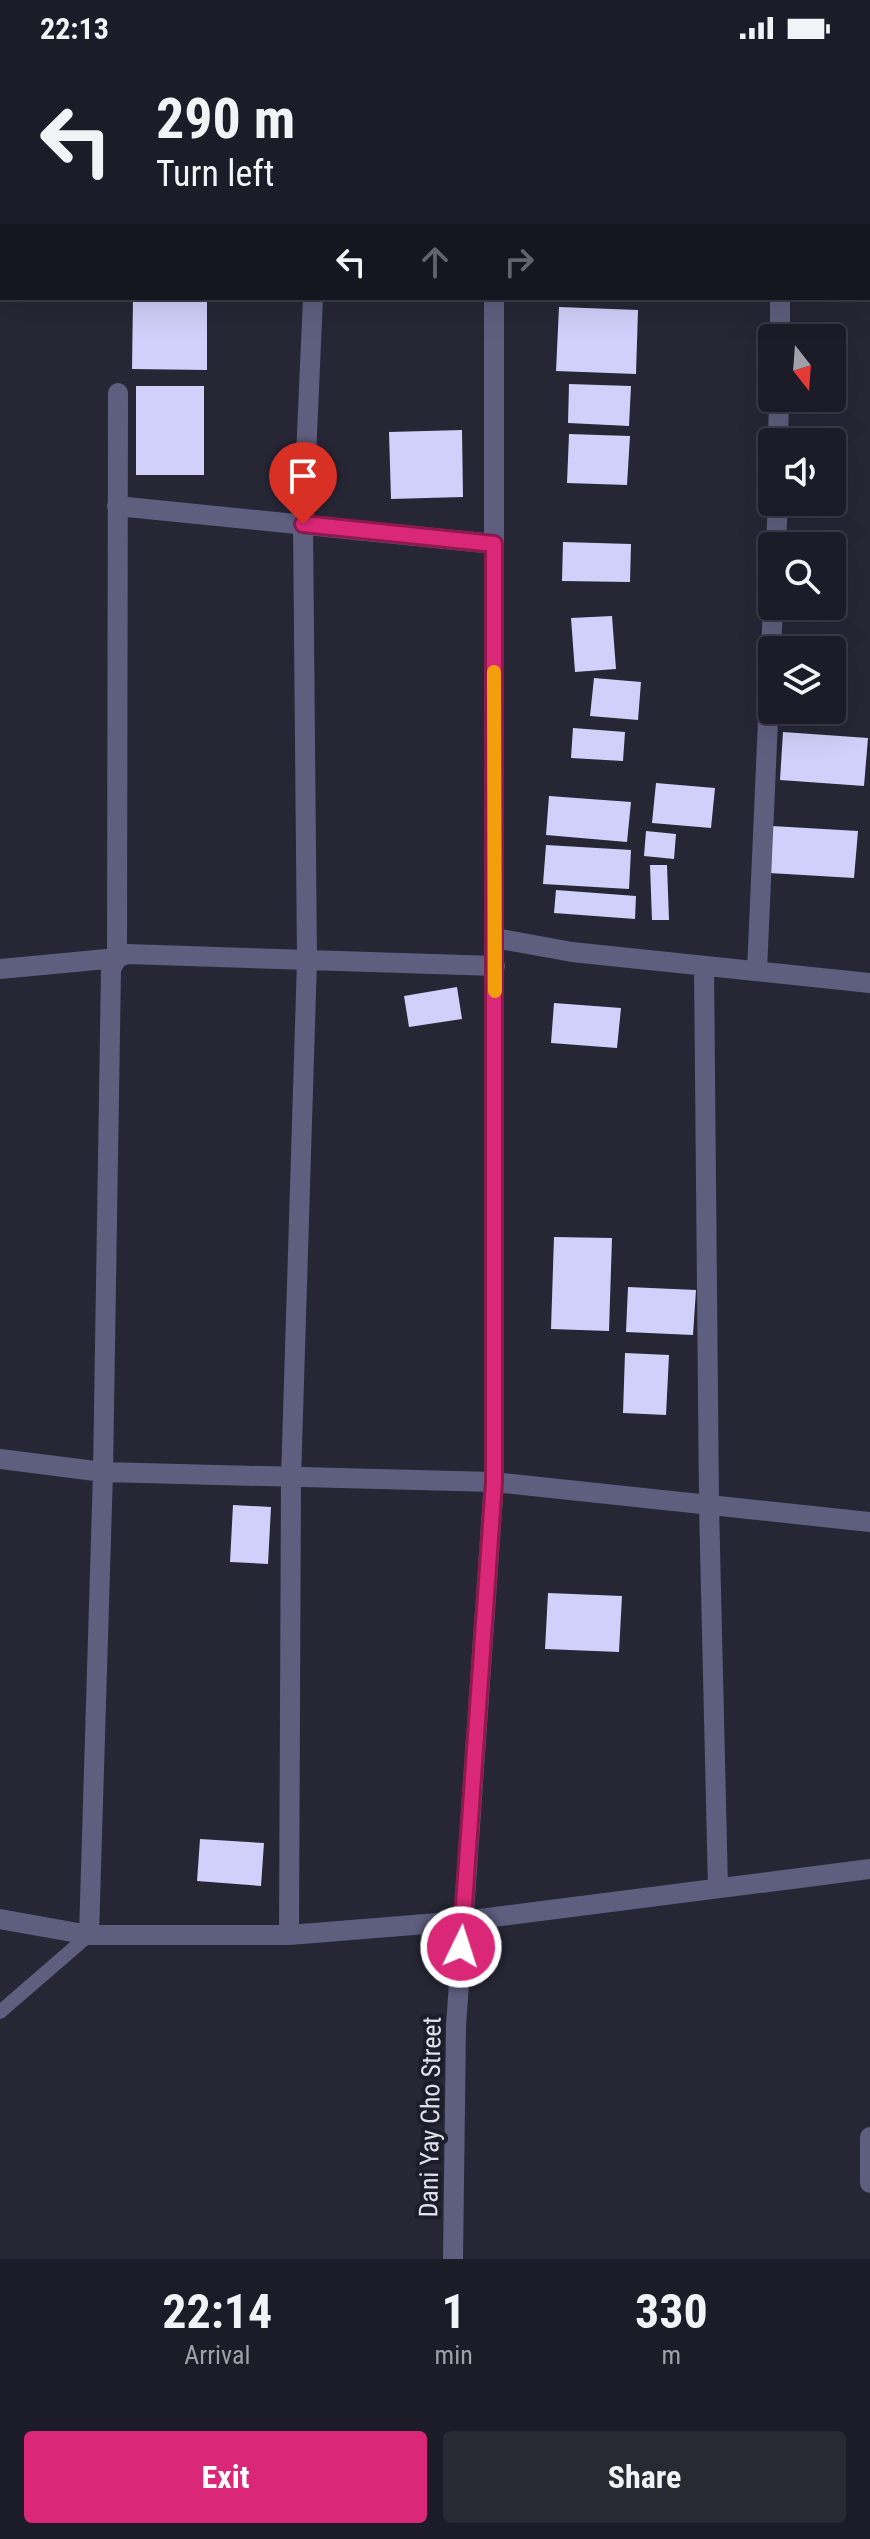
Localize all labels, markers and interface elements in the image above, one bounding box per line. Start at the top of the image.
text: 22:13 [40,11,109,46]
text: 290 m [156,86,295,152]
icon: left [24,88,128,192]
text: Turn left [156,153,274,195]
icon: left [329,240,373,284]
icon: ahead [413,240,457,284]
icon: right [497,240,541,284]
north arrow [758,324,846,412]
map controls [758,324,846,724]
button: sound [758,428,846,516]
pin [269,442,337,524]
icon: arrive [281,454,325,498]
button: search [758,532,846,620]
button: layers [758,636,846,724]
position arrow [419,1905,503,1989]
street label: Dani Yay Cho Street [413,2016,447,2218]
text: 22:14 [162,2283,272,2340]
text: 1 [442,2283,466,2340]
text: 330 [635,2283,708,2340]
text: Arrival [184,2340,250,2370]
text: min [435,2340,473,2370]
text: m [662,2340,681,2370]
button: Exit [24,2431,427,2523]
button: Share [443,2431,846,2523]

